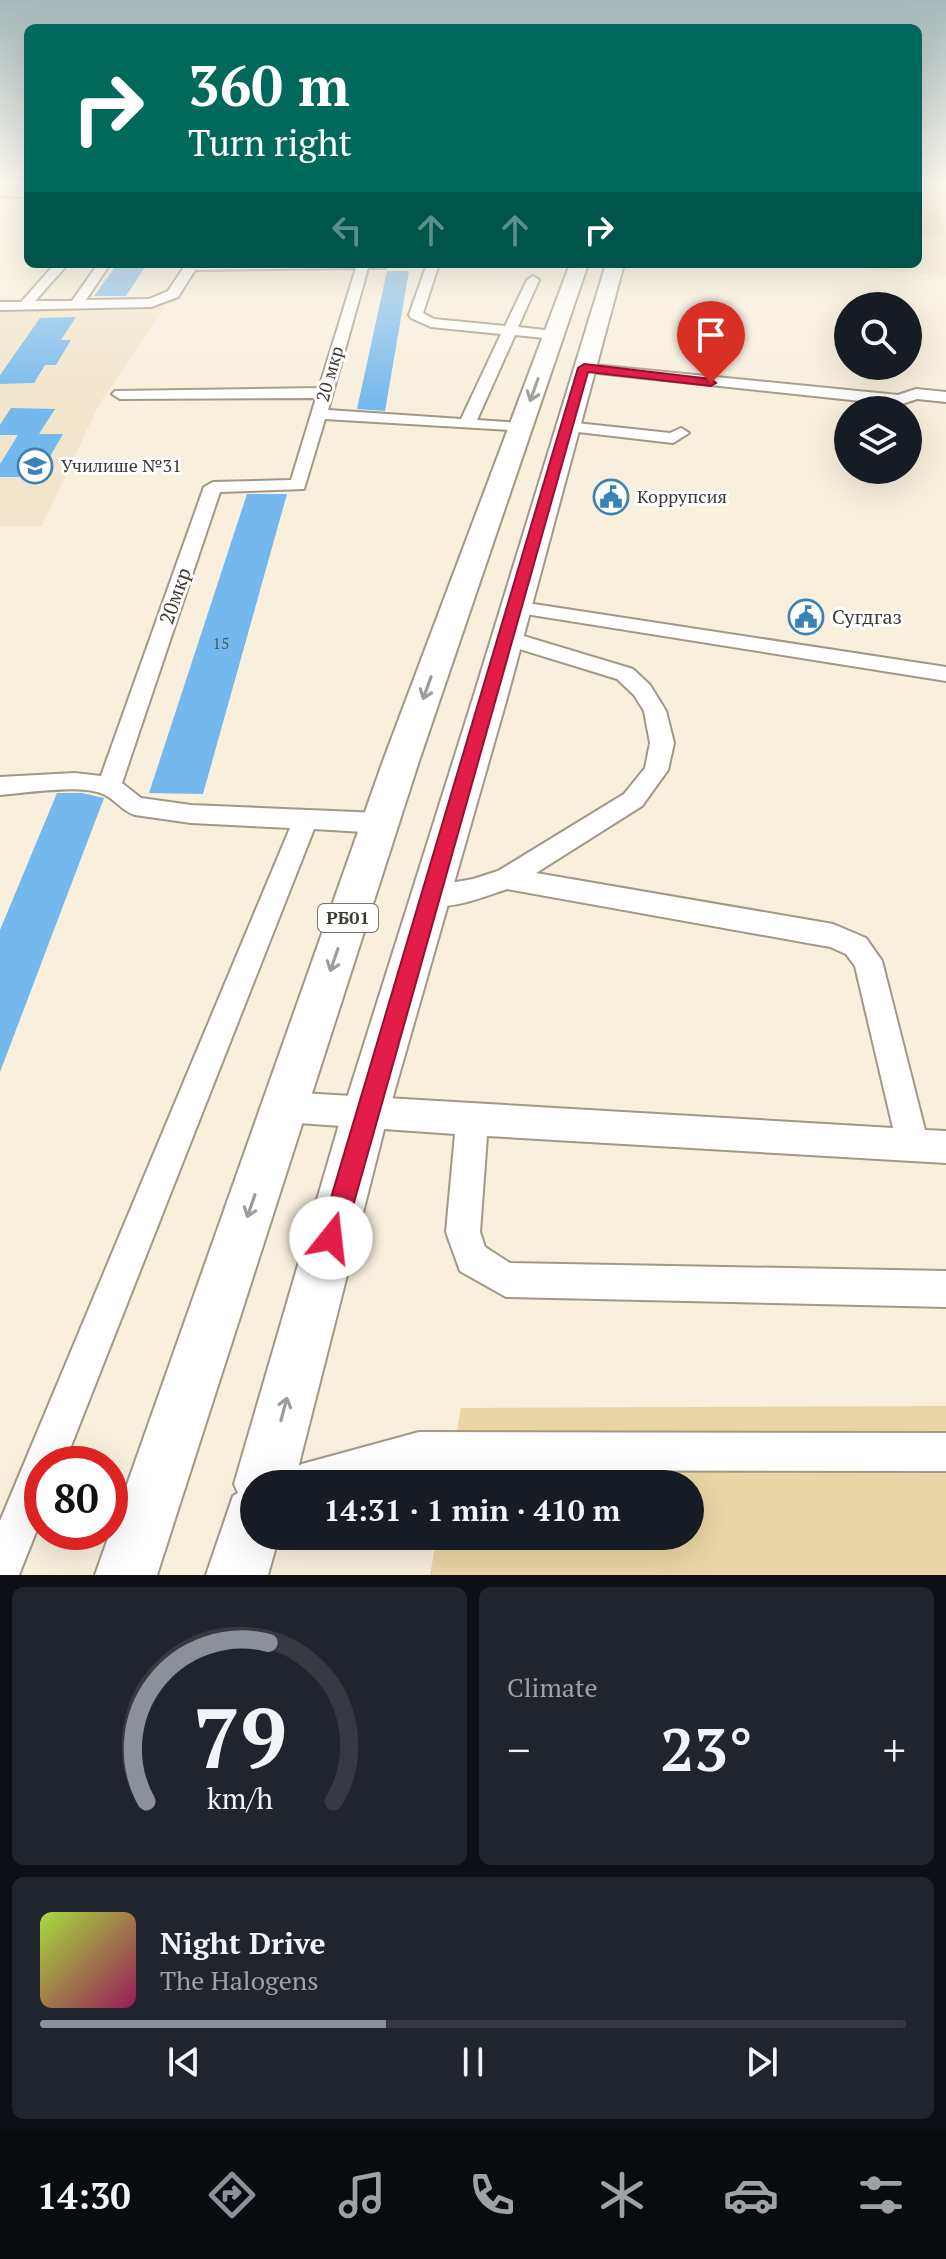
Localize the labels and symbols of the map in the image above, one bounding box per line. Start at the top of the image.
pin [677,301,745,383]
street label: 20 мкр [310,343,348,404]
one-way arrow [526,377,540,402]
school or university icon: Училише №31 [16,447,54,485]
place label: Училише №31 [61,453,182,477]
public building icon: Коррупсия [592,478,630,516]
place label: Коррупсия [637,484,727,508]
street label: 20мкр [152,564,197,628]
public building icon: Сугдгаз [787,598,825,636]
place label: Сугдгаз [832,603,902,630]
house number: 15 [212,632,230,654]
one-way arrow [419,675,433,699]
road number: РБ01 [318,904,378,932]
one-way arrow [325,947,340,972]
one-way arrow [242,1194,257,1219]
position arrow [289,1196,373,1280]
one-way arrow [278,1396,293,1422]
speed limit sign: 80 [24,1446,128,1550]

